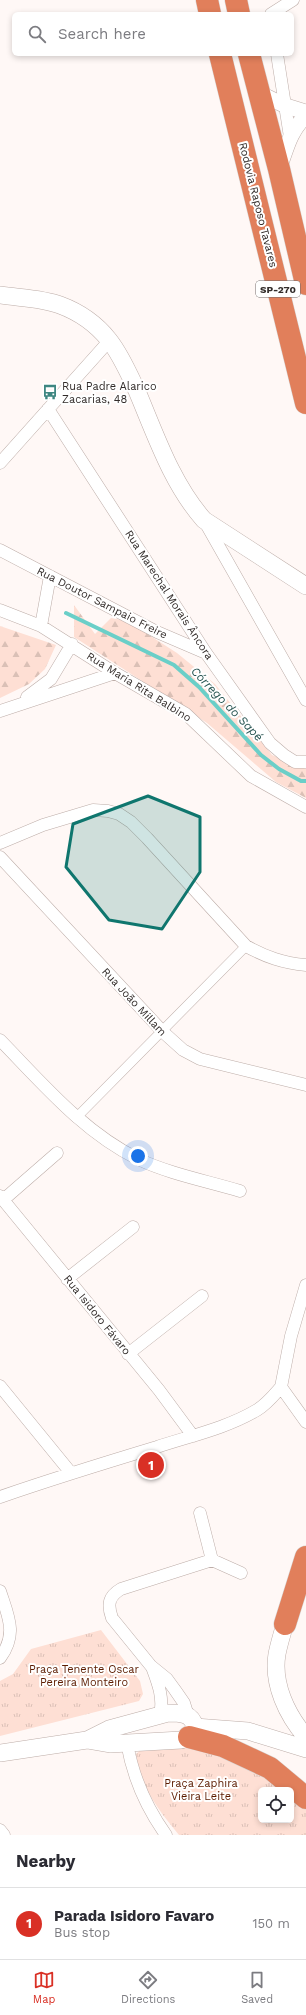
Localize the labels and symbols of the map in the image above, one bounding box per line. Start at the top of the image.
street label: Rodovia Raposo Tavares [236,141,280,269]
road number: SP-270 [256,281,300,297]
place label: Rua Padre Alarico Zacarias, 48 [62,380,157,406]
bus stop icon: Rua Padre Alarico Zacarias, 48 [41,383,59,401]
street label: Rua Marechal Morais Âncora [122,527,217,662]
street label: Rua Doutor Sampaio Freire [35,564,169,642]
street label: Rua Maria Rita Balbino [84,649,194,725]
water label: Córrego do Sapé [188,664,266,744]
street label: Rua João Millam [99,965,169,1039]
your location [128,1146,148,1166]
street label: Rua Isidoro Fávaro [61,1273,133,1357]
pin: 1 [138,1450,164,1480]
park label: Praça Tenente Oscar Pereira Monteiro [29,1663,140,1689]
park label: Praça Zaphira Vieira Leite [164,1777,238,1803]

